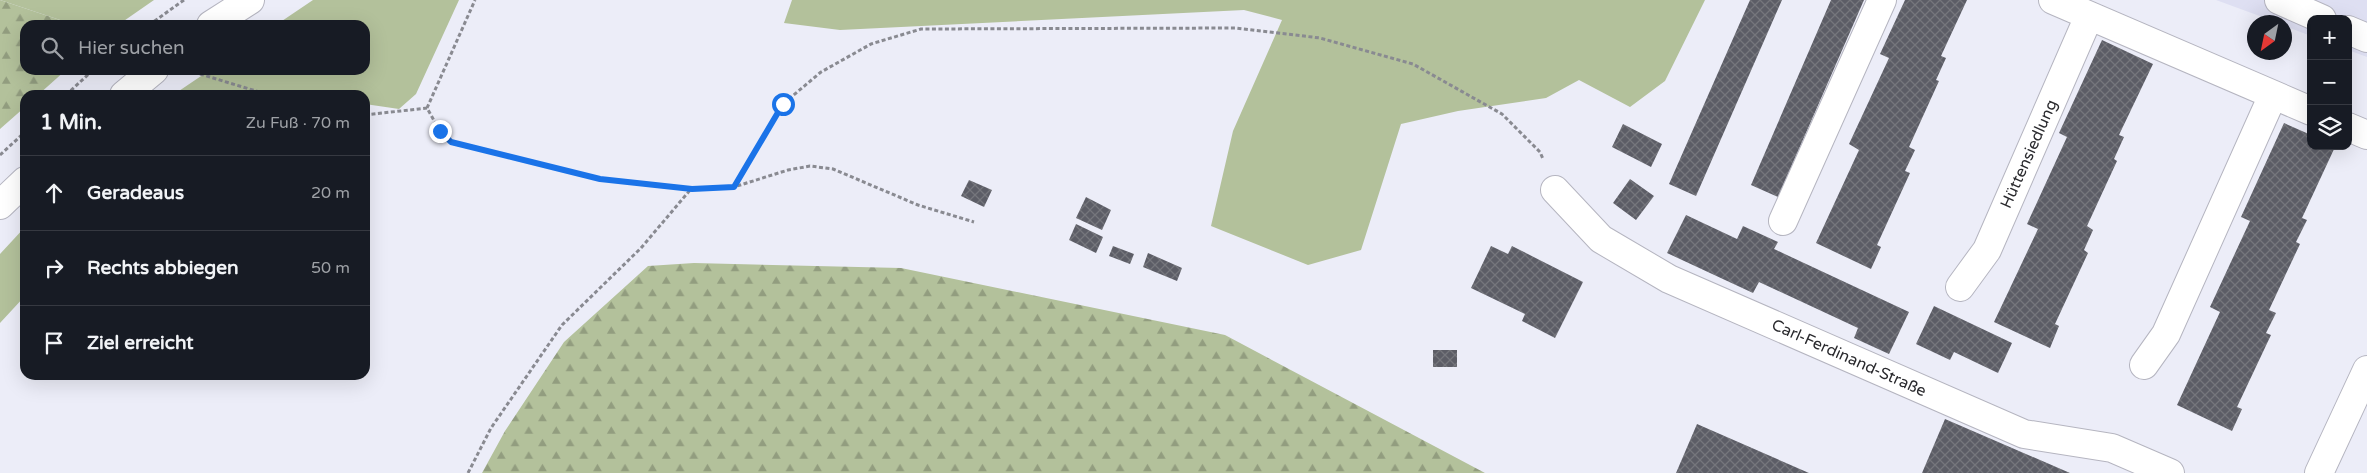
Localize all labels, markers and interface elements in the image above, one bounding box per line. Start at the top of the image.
north arrow [2247,15,2292,60]
map controls [2307,15,2352,150]
button: + [2307,15,2352,60]
search box [20,20,370,75]
icon: search [38,34,66,62]
text: Hier suchen [78,37,185,59]
button: − [2307,60,2352,105]
route start [772,93,795,116]
street label: Hüttensiedlung [1996,97,2062,211]
button: layers [2307,105,2352,150]
text: 1 Min. [40,110,102,135]
text: Zu Fuß · 70 m [246,113,350,133]
route end [429,120,452,143]
icon: ahead [40,179,68,207]
text: Geradeaus [87,182,184,204]
text: 20 m [311,183,350,203]
icon: right [40,254,68,282]
text: Rechts abbiegen [87,257,239,279]
text: 50 m [311,258,350,278]
street label: Carl-Ferdinand-Straße [1769,315,1929,401]
icon: arrive [40,329,68,357]
text: Ziel erreicht [87,332,194,354]

